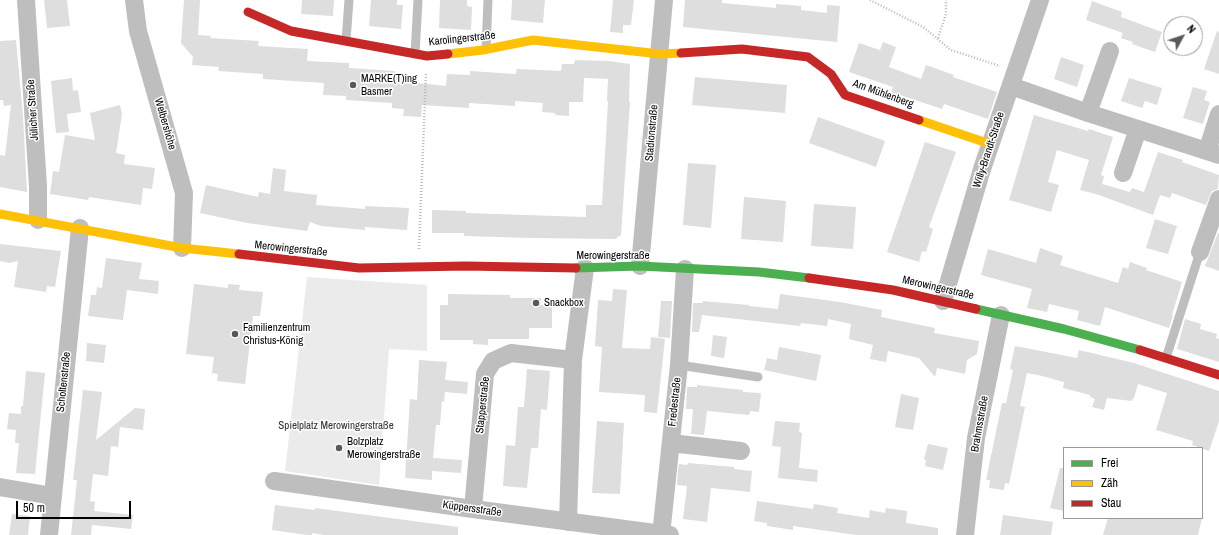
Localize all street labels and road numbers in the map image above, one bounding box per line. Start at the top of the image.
street label: Karolingerstraße [428,29,496,49]
street label: Am Mühlenberg [851,77,915,111]
street label: Jülicher Straße [24,79,42,141]
street label: Welbershöhe [151,97,179,151]
street label: Stadionstraße [643,104,661,162]
street label: Willy-Brandt-Straße [970,110,1008,190]
street label: Merowingerstraße [254,239,328,259]
street label: Merowingerstraße [576,249,650,263]
street label: Merowingerstraße [901,273,975,303]
street label: Scholtenstraße [54,351,74,413]
street label: Stapperstraße [473,376,493,434]
street label: Fredestraße [666,377,684,427]
street label: Brahmsstraße [969,395,991,453]
street label: Küppersstraße [442,498,502,520]

